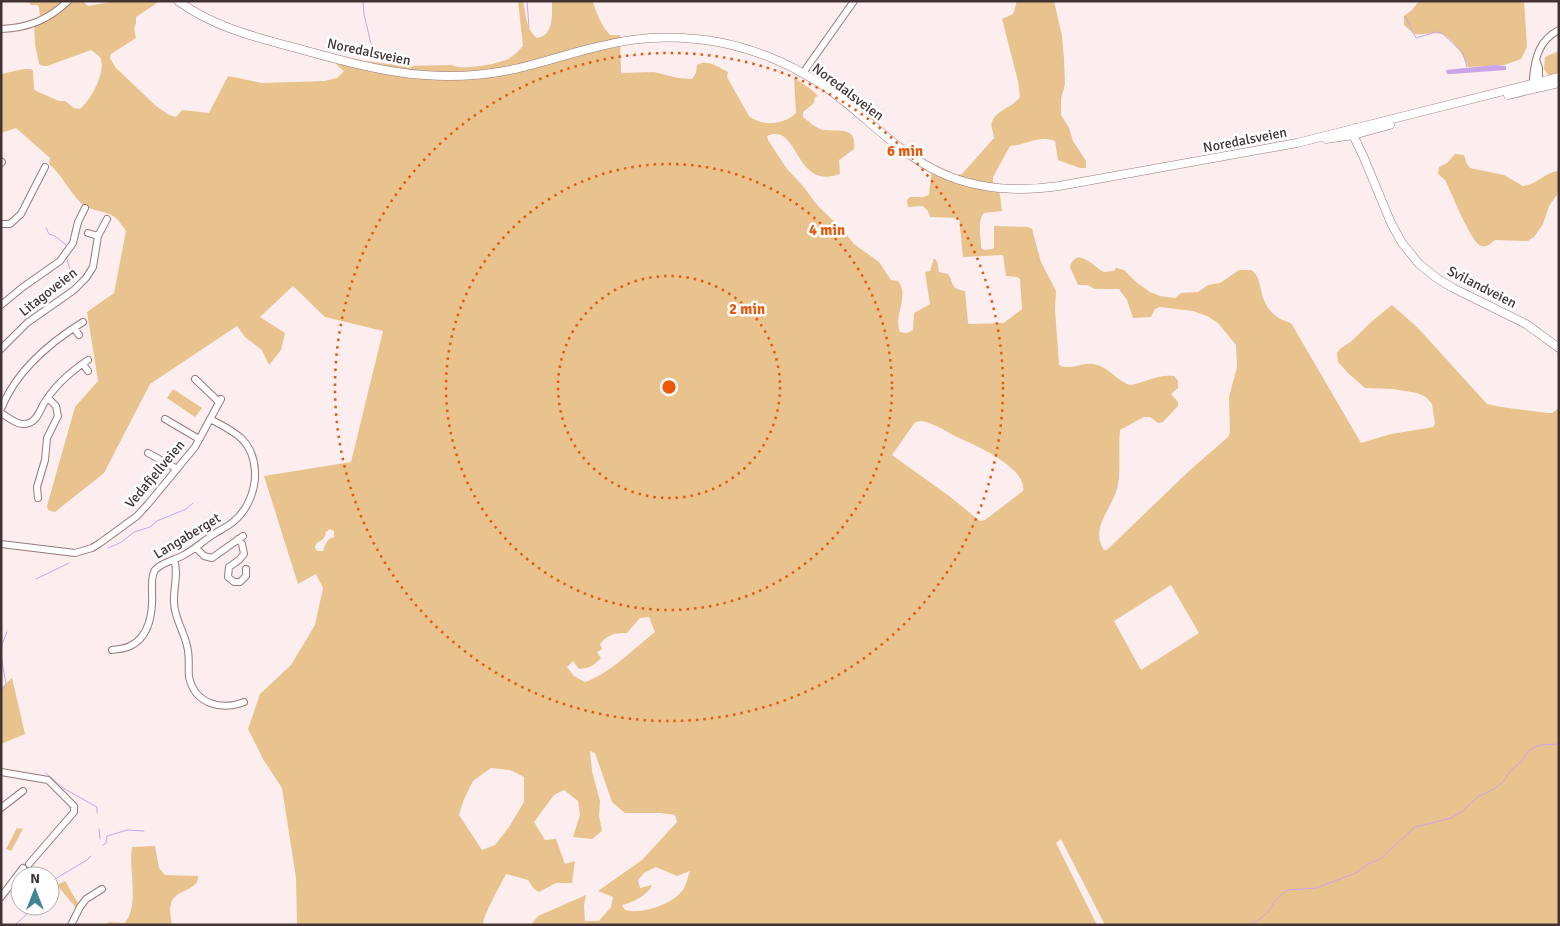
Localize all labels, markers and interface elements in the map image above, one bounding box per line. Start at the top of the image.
street label: Noredalsveien [326,35,412,69]
street label: Noredalsveien [809,60,887,124]
street label: Noredalsveien [1202,124,1288,156]
text: 6 min [887,142,923,160]
text: 4 min [809,221,845,239]
street label: Svilandveien [1445,262,1519,312]
street label: Litagoveien [16,264,80,320]
text: 2 min [729,300,765,318]
centre of rings [660,378,678,396]
street label: Vedafjellveien [122,437,188,511]
street label: Langaberget [150,509,224,563]
north arrow [10,866,60,916]
text: N [30,870,40,887]

